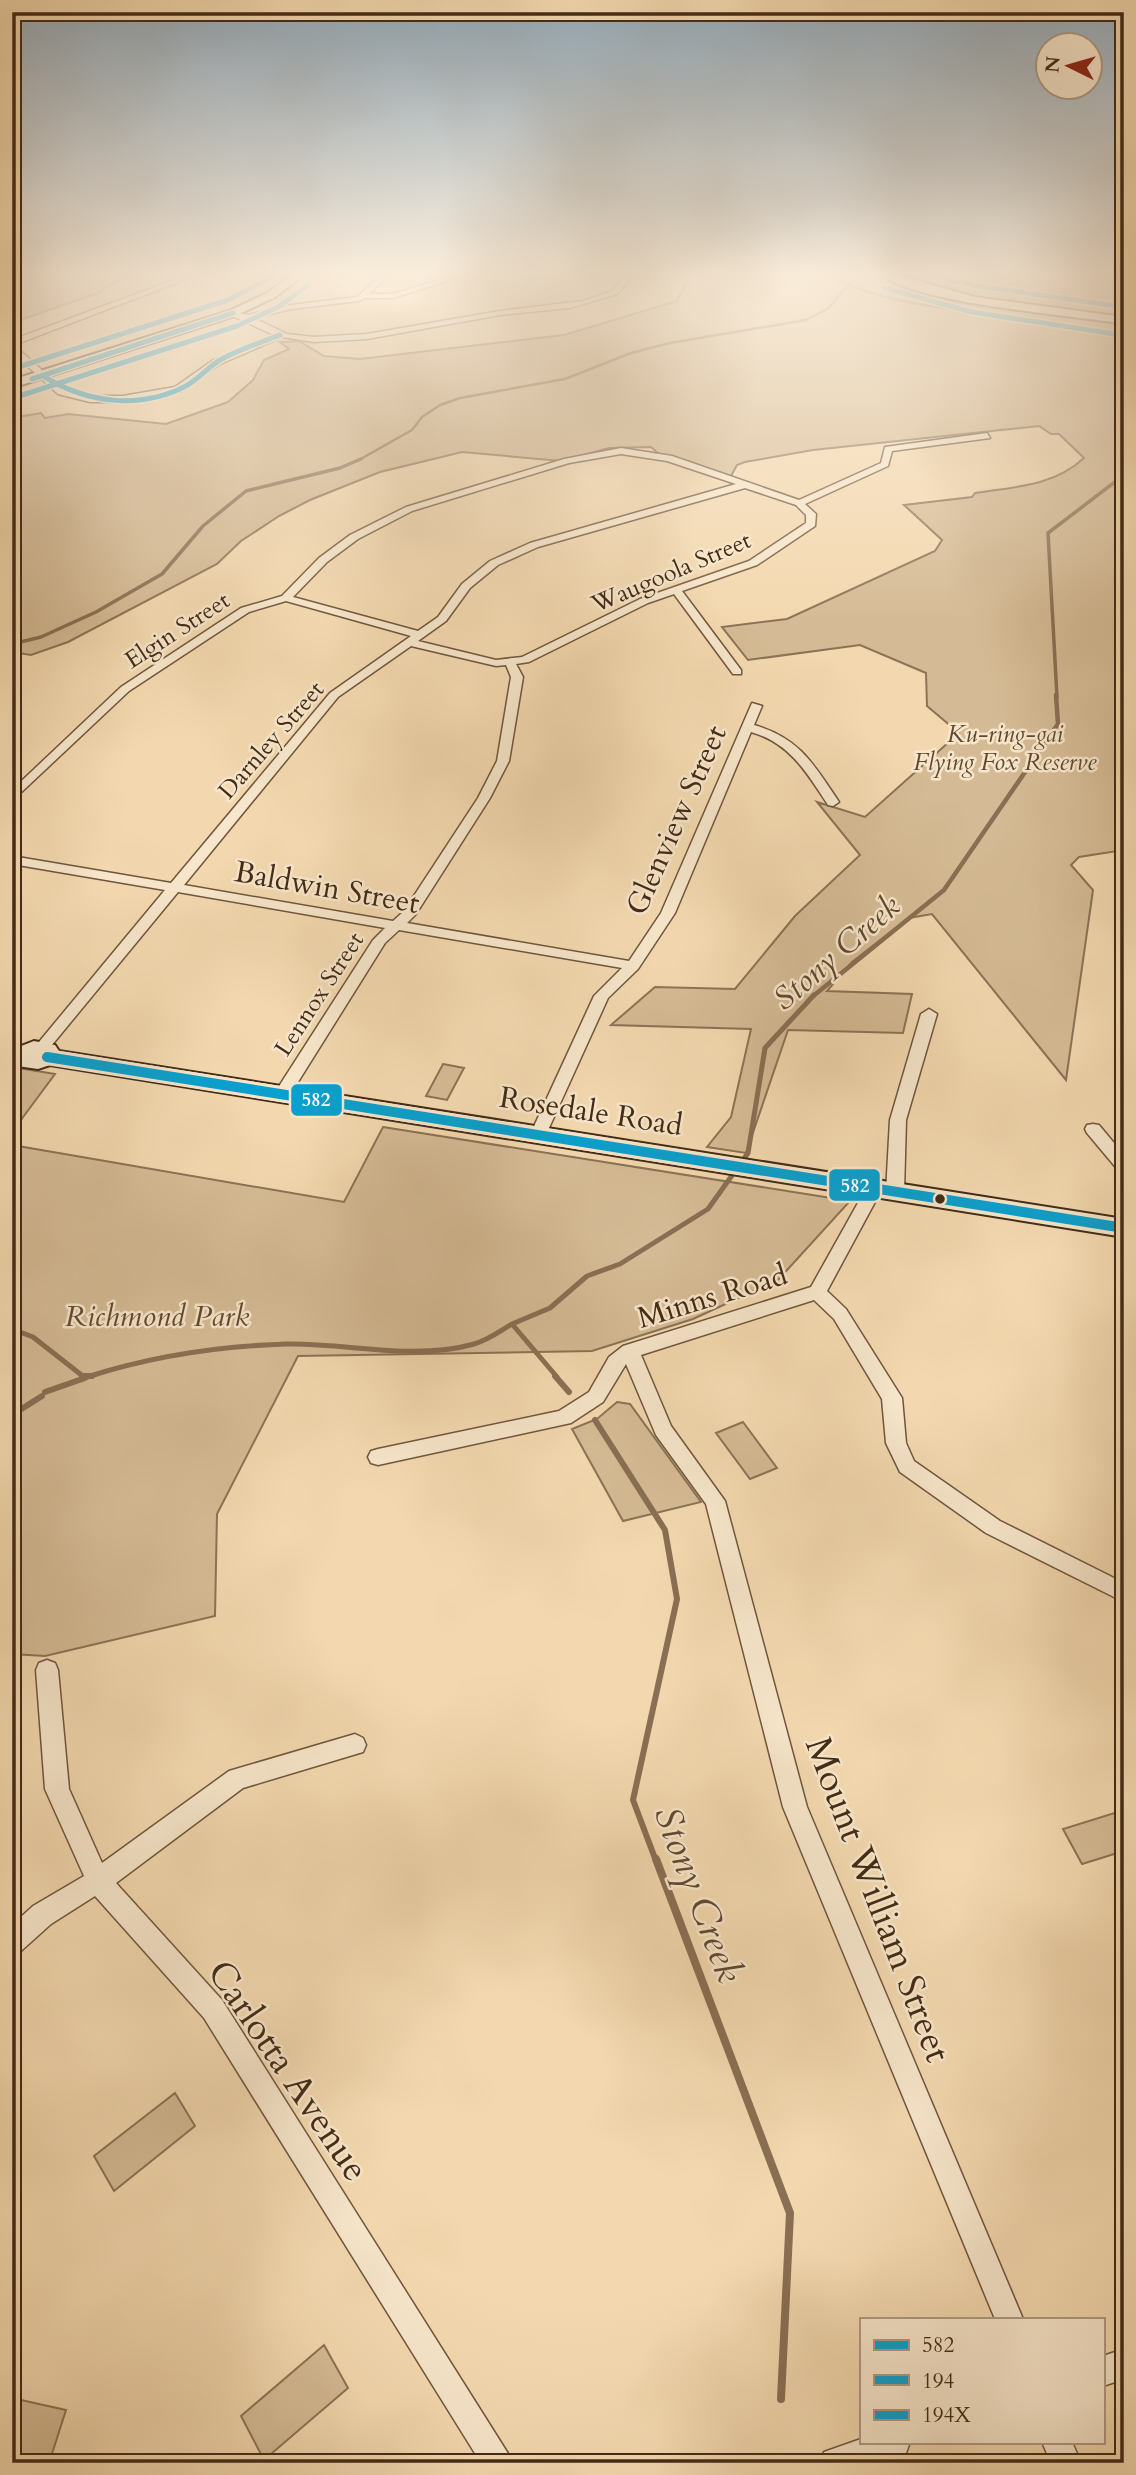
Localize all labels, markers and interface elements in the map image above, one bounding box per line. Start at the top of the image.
north arrow [1034,32,1104,102]
text: N [1039,55,1067,74]
street label: Waugoola Street [586,524,756,621]
street label: Elgin Street [118,584,236,677]
street label: Darnley Street [211,674,332,806]
street label: Glenview Street [616,718,737,922]
park label: Ku-ring-gai Flying Fox Reserve [914,718,1097,779]
street label: Baldwin Street [231,851,423,924]
water label: Stony Creek [763,885,910,1020]
street label: Lennox Street [267,925,372,1063]
street label: Rosedale Road [496,1077,685,1146]
line badge: 582 [290,1083,343,1117]
text: 582 [301,1087,331,1113]
line badge: 582 [828,1168,881,1202]
text: 582 [840,1173,870,1199]
unlabelled marker [933,1192,947,1206]
street label: Minns Road [632,1254,792,1339]
park label: Richmond Park [65,1296,249,1337]
street label: Mount William Street [793,1730,963,2069]
water label: Stony Creek [641,1799,756,1990]
street label: Carlotta Avenue [196,1950,381,2191]
legend [860,2318,1104,2444]
text: 582 [922,2331,955,2360]
text: 194 [922,2367,955,2396]
text: 194X [922,2401,971,2430]

